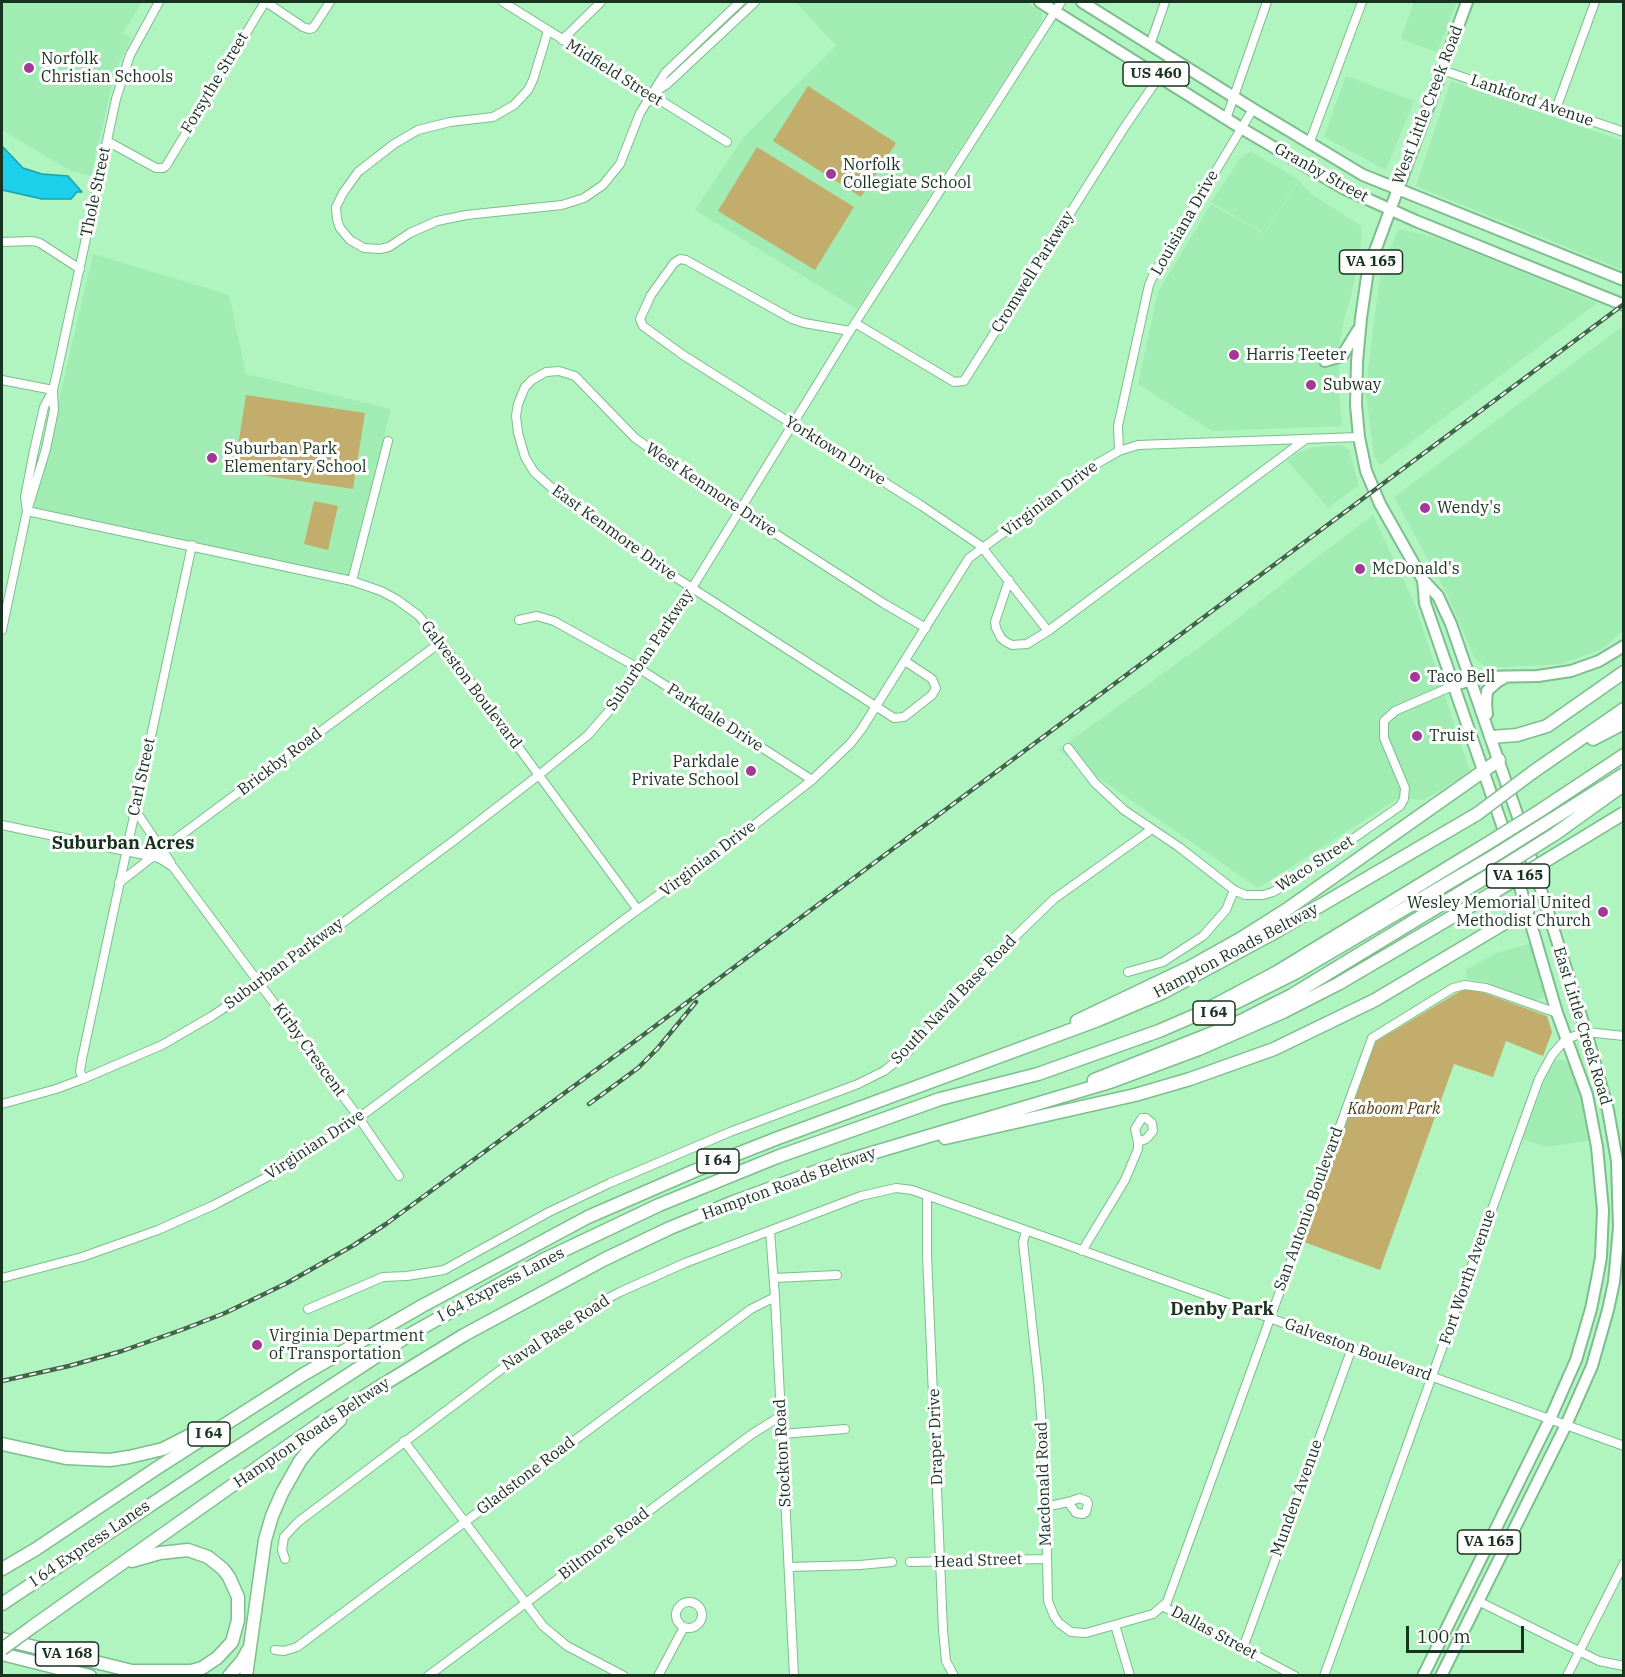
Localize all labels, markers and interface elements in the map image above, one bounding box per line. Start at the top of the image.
street label: West Little Creek Road [1389,23,1467,187]
street label: Forsythe Street [177,29,253,137]
street label: Midfield Street [562,36,666,110]
place label: Norfolk Christian Schools [41,49,173,87]
marker: Norfolk Christian Schools [22,61,36,75]
road number: US 460 [1123,62,1189,86]
street label: Lankford Avenue [1468,71,1596,131]
street label: Granby Street [1271,139,1371,207]
street label: Thole Street [77,145,115,239]
place label: Norfolk Collegiate School [843,155,971,193]
marker: Norfolk Collegiate School [824,167,838,181]
street label: Louisiana Drive [1147,167,1223,279]
street label: Cromwell Parkway [988,208,1078,336]
road number: VA 165 [1340,250,1402,274]
place label: Harris Teeter [1246,345,1346,365]
marker: Harris Teeter [1227,348,1241,362]
place label: Subway [1323,375,1381,395]
marker: Subway [1304,378,1318,392]
street label: Yorktown Drive [781,412,889,490]
place label: Suburban Park Elementary School [224,439,367,477]
street label: West Kenmore Drive [642,439,780,541]
marker: Suburban Park Elementary School [205,451,219,465]
street label: Virginian Drive [999,457,1101,541]
street label: East Kenmore Drive [548,481,680,585]
place label: Wendy's [1437,498,1501,518]
marker: Wendy's [1418,501,1432,515]
place label: McDonald's [1372,559,1460,579]
marker: McDonald's [1353,562,1367,576]
street label: Suburban Parkway [602,586,698,714]
street label: Galveston Boulevard [417,617,525,753]
place label: Taco Bell [1427,667,1495,687]
marker: Taco Bell [1408,670,1422,684]
street label: Parkdale Drive [663,680,767,756]
street label: Brickby Road [234,724,326,800]
place label: Truist [1429,726,1475,746]
marker: Truist [1410,729,1424,743]
street label: Carl Street [124,736,160,818]
place label: Parkdale Private School [632,752,739,790]
marker: Parkdale Private School [744,764,758,778]
street label: Virginian Drive [657,817,759,901]
street label: Waco Street [1272,832,1358,896]
district label: Suburban Acres [52,833,194,855]
road number: VA 165 [1486,864,1550,888]
place label: Wesley Memorial United Methodist Church [1407,893,1591,931]
street label: Hampton Roads Beltway [1150,899,1322,1003]
marker: Wesley Memorial United Methodist Church [1596,905,1610,919]
street label: Suburban Parkway [221,914,347,1014]
street label: South Naval Base Road [887,932,1021,1068]
street label: East Little Creek Road [1549,945,1615,1107]
street label: Kirby Crescent [269,999,349,1101]
road number: I 64 [1193,1001,1235,1025]
park label: Kaboom Park [1347,1099,1441,1119]
street label: Virginian Drive [262,1106,368,1184]
street label: San Antonio Boulevard [1270,1124,1348,1294]
street label: Hampton Roads Beltway [699,1144,879,1224]
road number: I 64 [697,1149,739,1173]
street label: Fort Worth Avenue [1436,1207,1500,1347]
street label: I 64 Express Lanes [434,1243,568,1327]
street label: Naval Base Road [499,1291,613,1375]
district label: Denby Park [1170,1299,1274,1321]
street label: Galveston Boulevard [1282,1314,1434,1386]
place label: Virginia Department of Transportation [269,1326,424,1364]
marker: Virginia Department of Transportation [250,1338,264,1352]
street label: Hampton Roads Beltway [230,1374,394,1492]
street label: Draper Drive [925,1388,947,1486]
street label: Stockton Road [771,1398,795,1508]
street label: Macdonald Road [1032,1421,1056,1547]
road number: I 64 [188,1422,230,1446]
street label: Gladstone Road [473,1433,579,1519]
street label: Munden Avenue [1267,1437,1327,1559]
street label: I 64 Express Lanes [26,1497,154,1591]
street label: Biltmore Road [555,1504,653,1584]
road number: VA 165 [1458,1530,1520,1554]
street label: Head Street [933,1550,1023,1572]
street label: Dallas Street [1168,1602,1260,1664]
scale bar [1409,1614,1528,1652]
text: 100 m [1417,1625,1471,1648]
road number: VA 168 [36,1642,98,1666]

